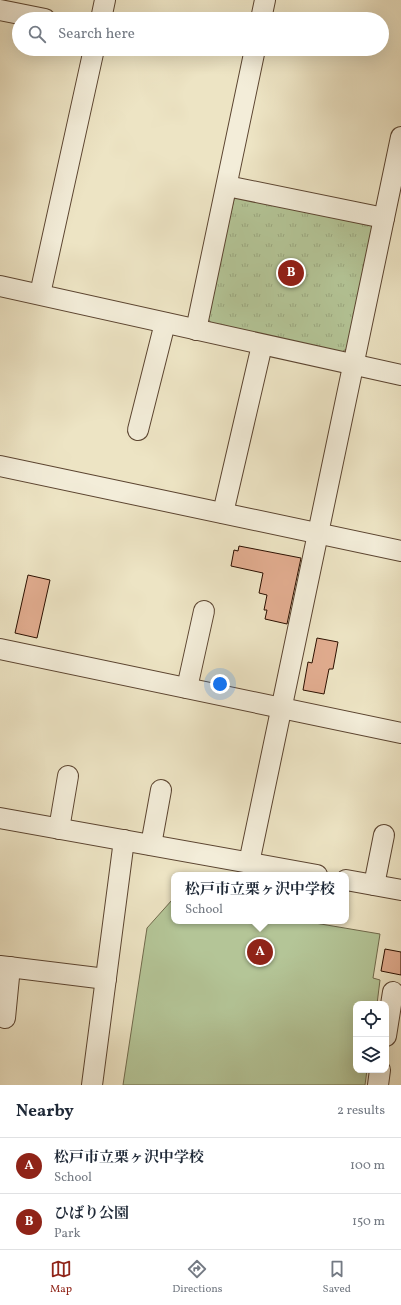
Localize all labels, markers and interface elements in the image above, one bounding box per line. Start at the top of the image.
search box [12,12,389,56]
icon: search [26,23,48,45]
text: Search here [58,24,135,45]
pin: B [278,258,304,288]
your location [210,674,230,694]
popup [171,872,349,924]
text: 松戸市立栗ヶ沢中学校 [185,880,335,901]
text: School [185,901,223,919]
pin: A [247,937,273,967]
map controls [353,1001,389,1073]
button: locate [353,1001,389,1037]
button: layers [353,1037,389,1073]
text: Nearby [16,1100,74,1123]
text: 2 results [337,1102,385,1120]
text: 松戸市立栗ヶ沢中学校 [54,1148,204,1169]
text: A [24,1157,34,1175]
text: 100 m [350,1157,385,1175]
text: School [54,1169,92,1187]
text: ひばり公園 [54,1204,129,1225]
text: B [25,1213,33,1231]
text: 150 m [352,1213,385,1231]
text: Park [54,1225,81,1243]
tab: Map [50,1258,72,1297]
tab: Directions [172,1258,223,1297]
tab: Saved [323,1258,351,1297]

